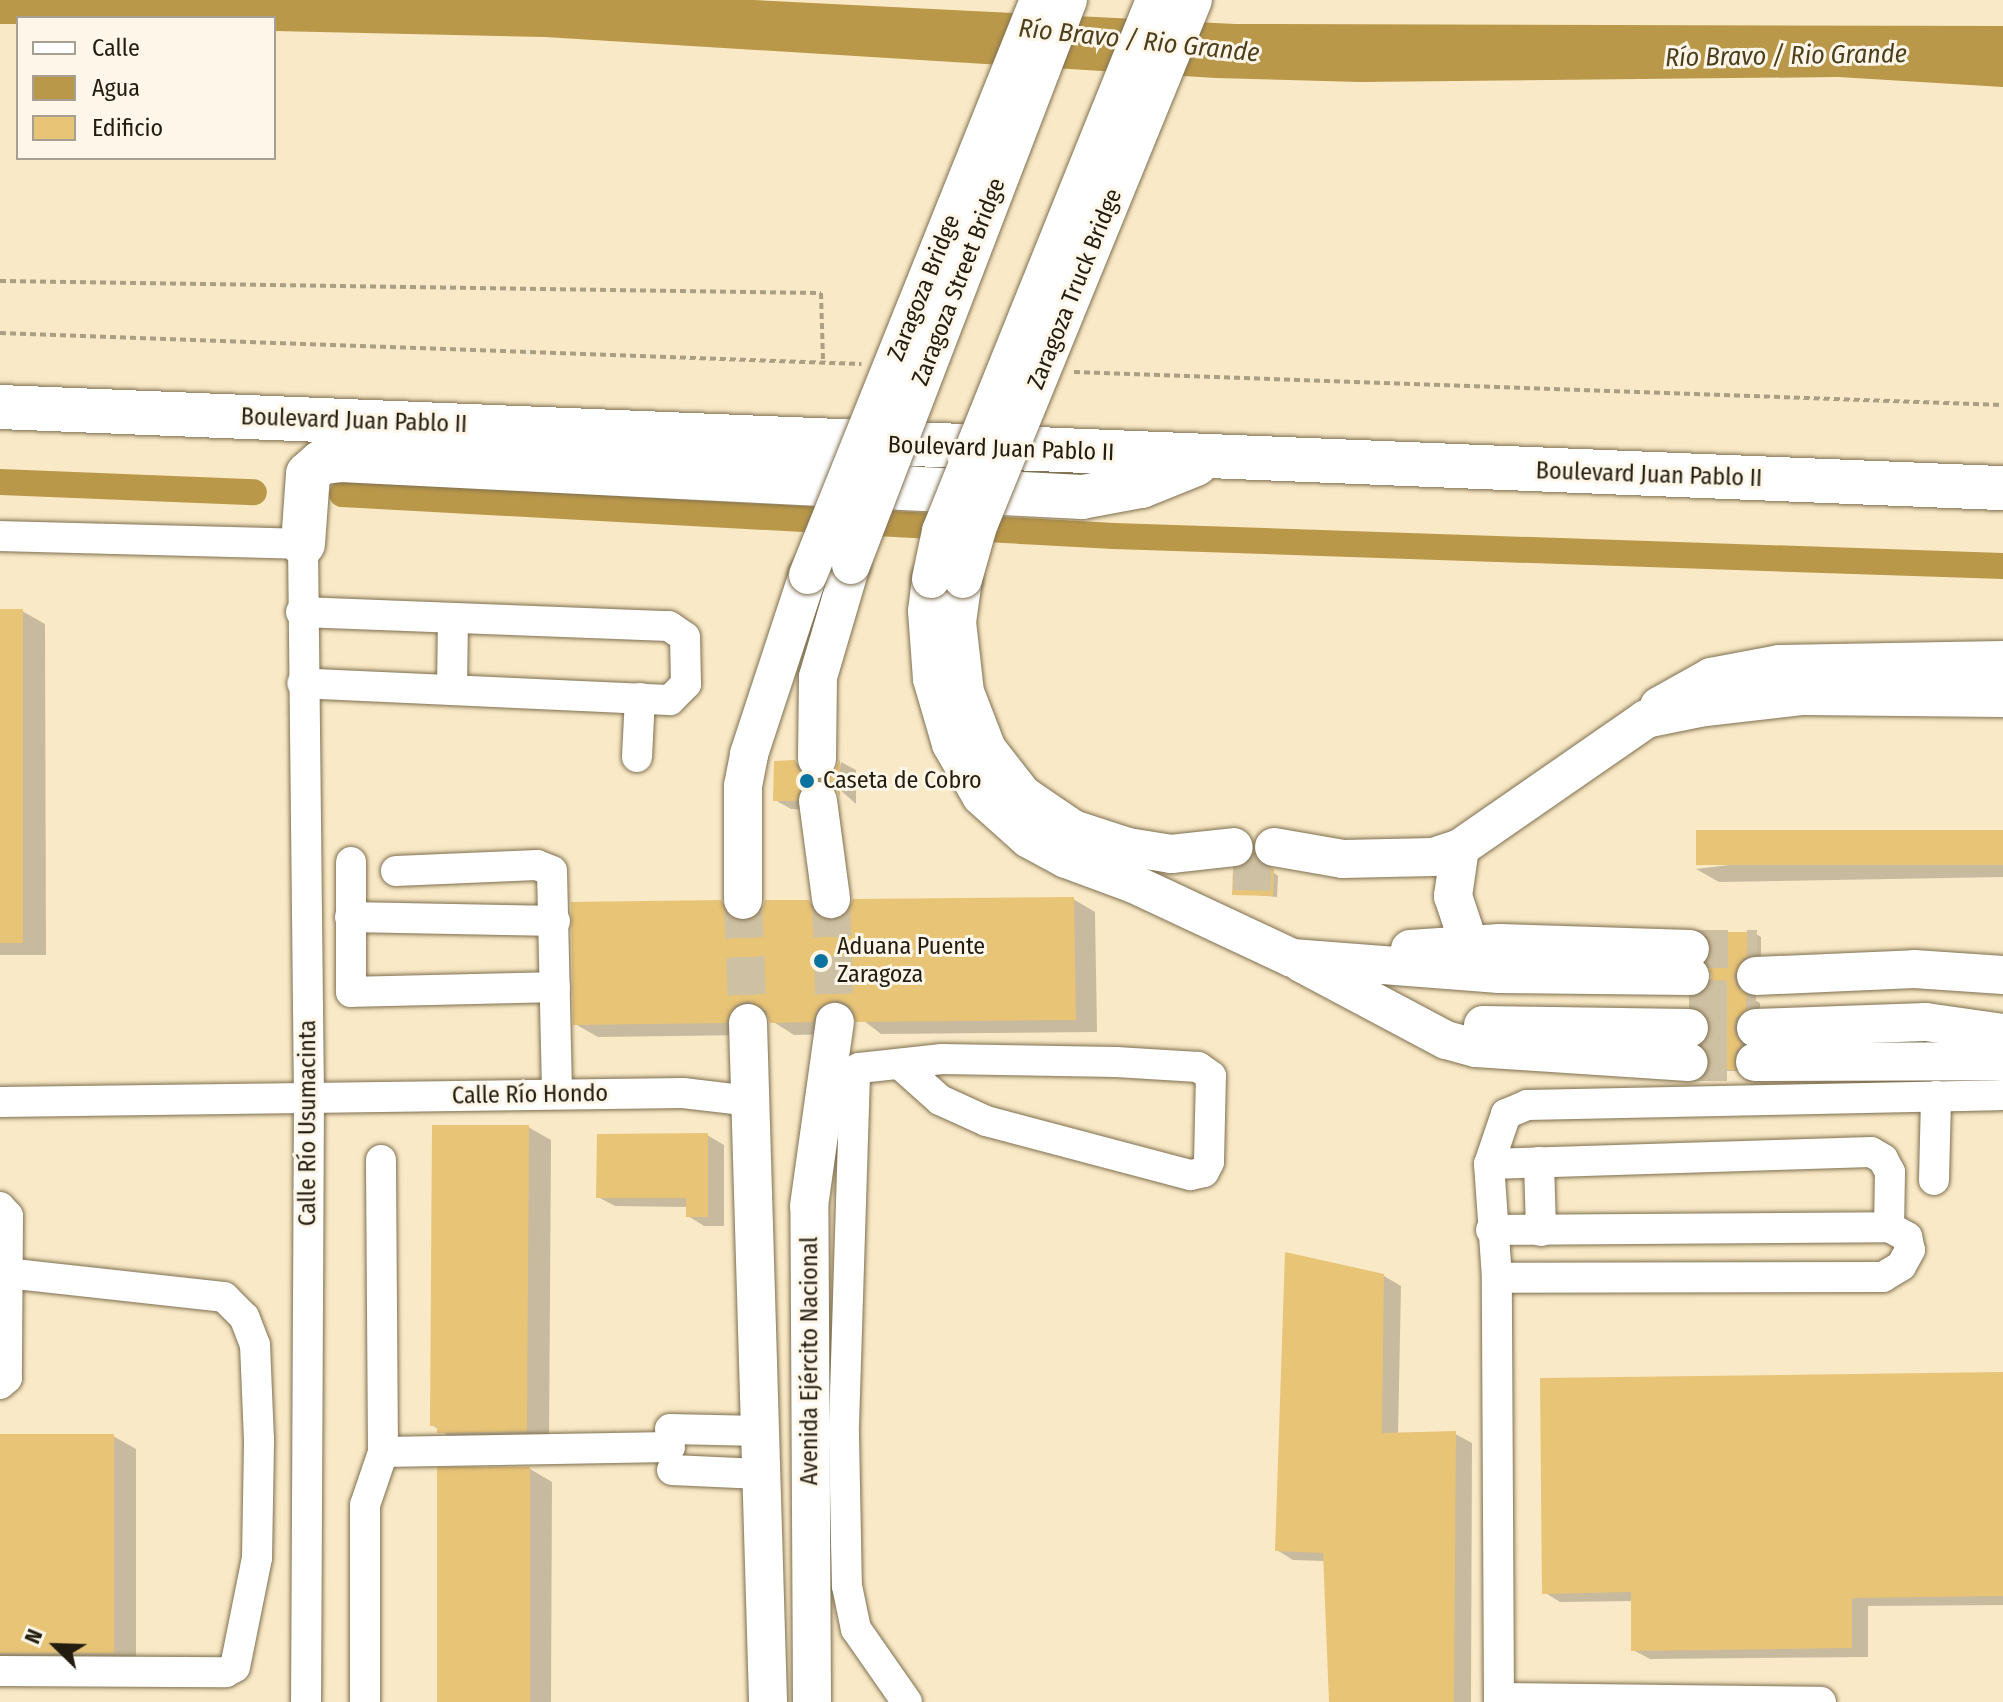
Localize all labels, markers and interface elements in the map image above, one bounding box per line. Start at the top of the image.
water label: Río Bravo / Rio Grande [1017,13,1261,69]
legend [16,16,276,160]
text: Calle [92,34,140,62]
water label: Río Bravo / Rio Grande [1665,38,1907,74]
text: Agua [92,74,140,102]
text: Edificio [92,114,163,142]
street label: Zaragoza Street Bridge [906,174,1012,390]
street label: Zaragoza Truck Bridge [1022,185,1128,393]
street label: Zaragoza Bridge [882,211,966,365]
street label: Boulevard Juan Pablo II [240,403,468,439]
street label: Boulevard Juan Pablo II [887,431,1115,467]
street label: Boulevard Juan Pablo II [1535,457,1763,493]
place label: Caseta de Cobro [823,767,982,795]
marker: Caseta de Cobro [798,772,816,790]
place label: Aduana Puente Zaragoza [837,933,985,989]
marker: Aduana Puente Zaragoza [812,952,830,970]
street label: Calle Río Usumacinta [294,1020,322,1226]
street label: Calle Río Hondo [452,1079,608,1111]
street label: Avenida Ejército Nacional [796,1237,824,1485]
north arrow [16,1606,96,1686]
text: N [18,1625,48,1648]

